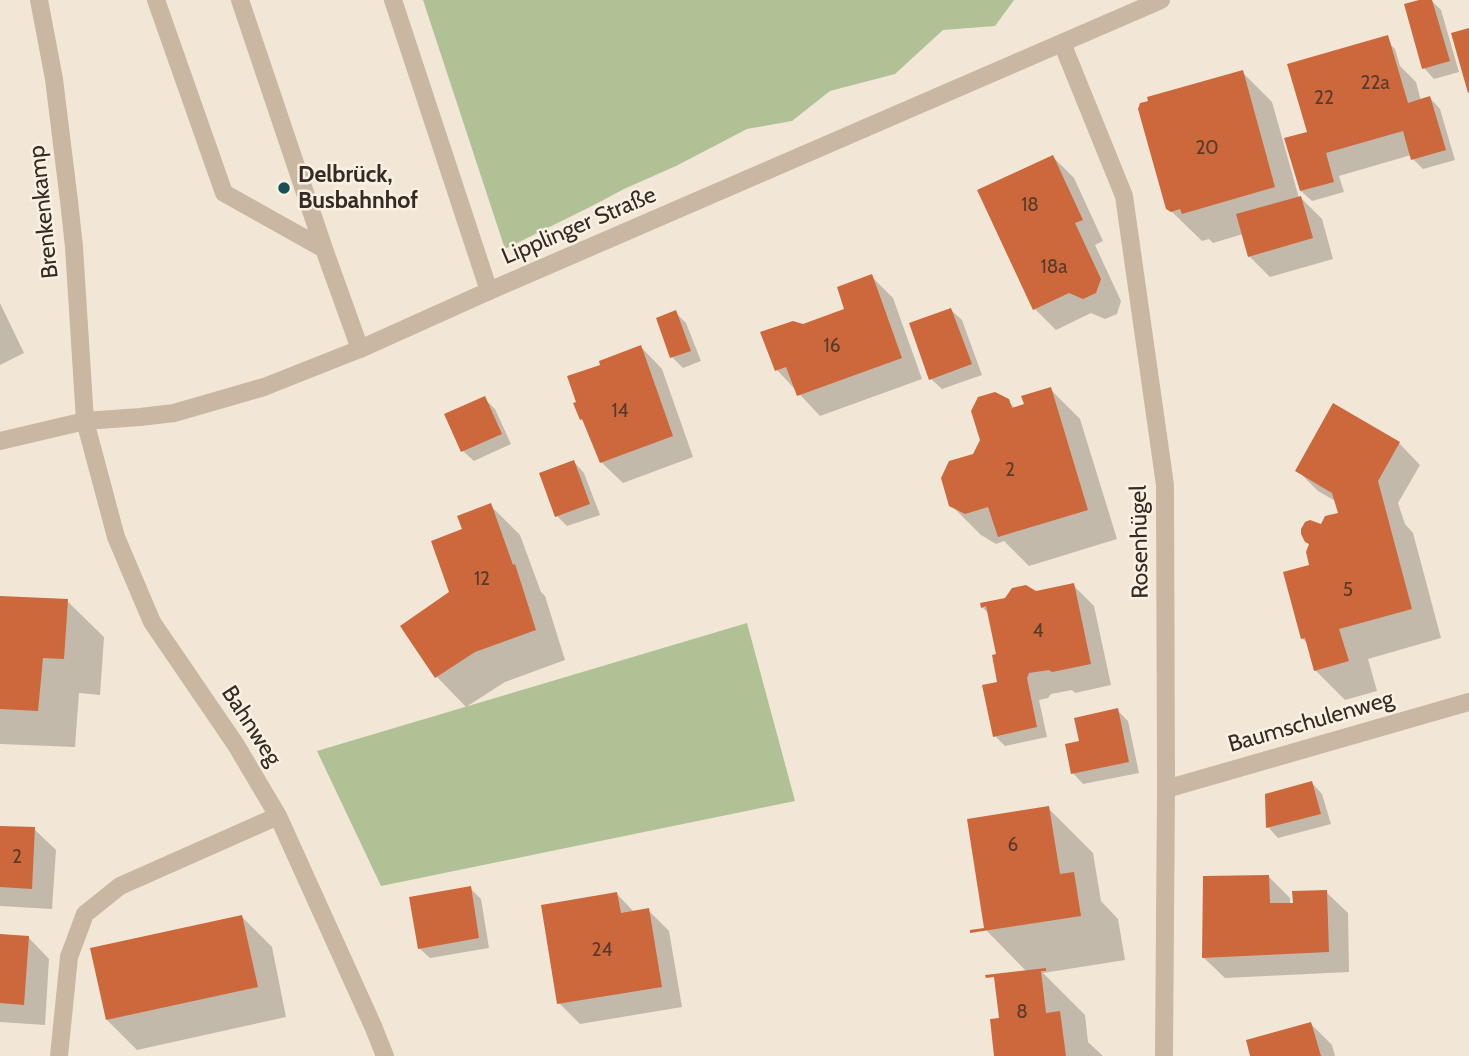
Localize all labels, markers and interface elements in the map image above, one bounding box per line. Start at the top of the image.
house number: 22a [1360,72,1390,94]
house number: 22 [1314,87,1334,109]
house number: 20 [1195,137,1219,159]
street label: Brenkenkamp [23,144,65,280]
place label: Delbrück, Busbahnhof [298,161,418,215]
marker: Delbrück, Busbahnhof [276,180,292,196]
street label: Lipplinger Straße [498,181,660,271]
house number: 18 [1021,194,1039,216]
house number: 18a [1041,256,1067,278]
house number: 16 [824,335,840,357]
house number: 14 [611,400,629,422]
house number: 2 [1005,459,1015,481]
street label: Rosenhügel [1125,485,1155,599]
house number: 12 [474,568,490,590]
house number: 5 [1343,579,1353,601]
house number: 4 [1033,620,1043,642]
street label: Bahnweg [215,681,287,771]
street label: Baumschulenweg [1225,685,1397,759]
house number: 6 [1008,834,1018,856]
house number: 2 [12,846,22,868]
house number: 24 [592,939,612,961]
house number: 8 [1016,1001,1028,1023]

